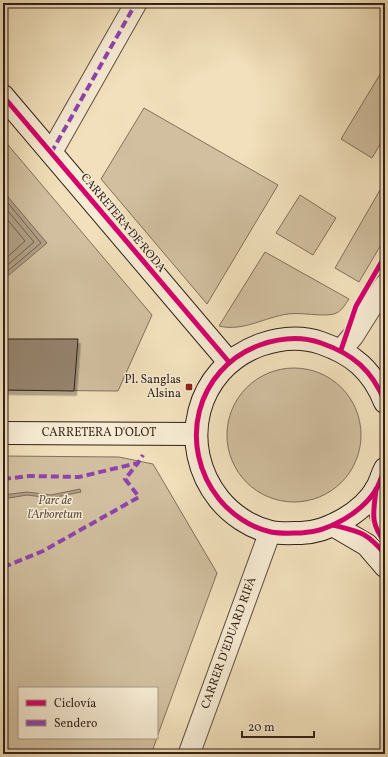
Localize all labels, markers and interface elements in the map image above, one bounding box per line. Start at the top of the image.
street label: CARRETERA DE RODA [77,170,170,276]
place label: Pl. Sanglas Alsina [125,372,181,402]
marker: Pl. Sanglas Alsina [184,382,194,392]
street label: CARRETERA D'OLOT [42,425,156,441]
park label: Parc de l'Arboretum [28,493,82,523]
street label: CARRER D'EDUARD RIFÀ [197,574,261,711]
legend [18,687,158,739]
text: Ciclovía [54,696,96,712]
scale bar [242,713,314,739]
text: Sendero [54,716,97,732]
text: 20 m [248,720,275,736]

